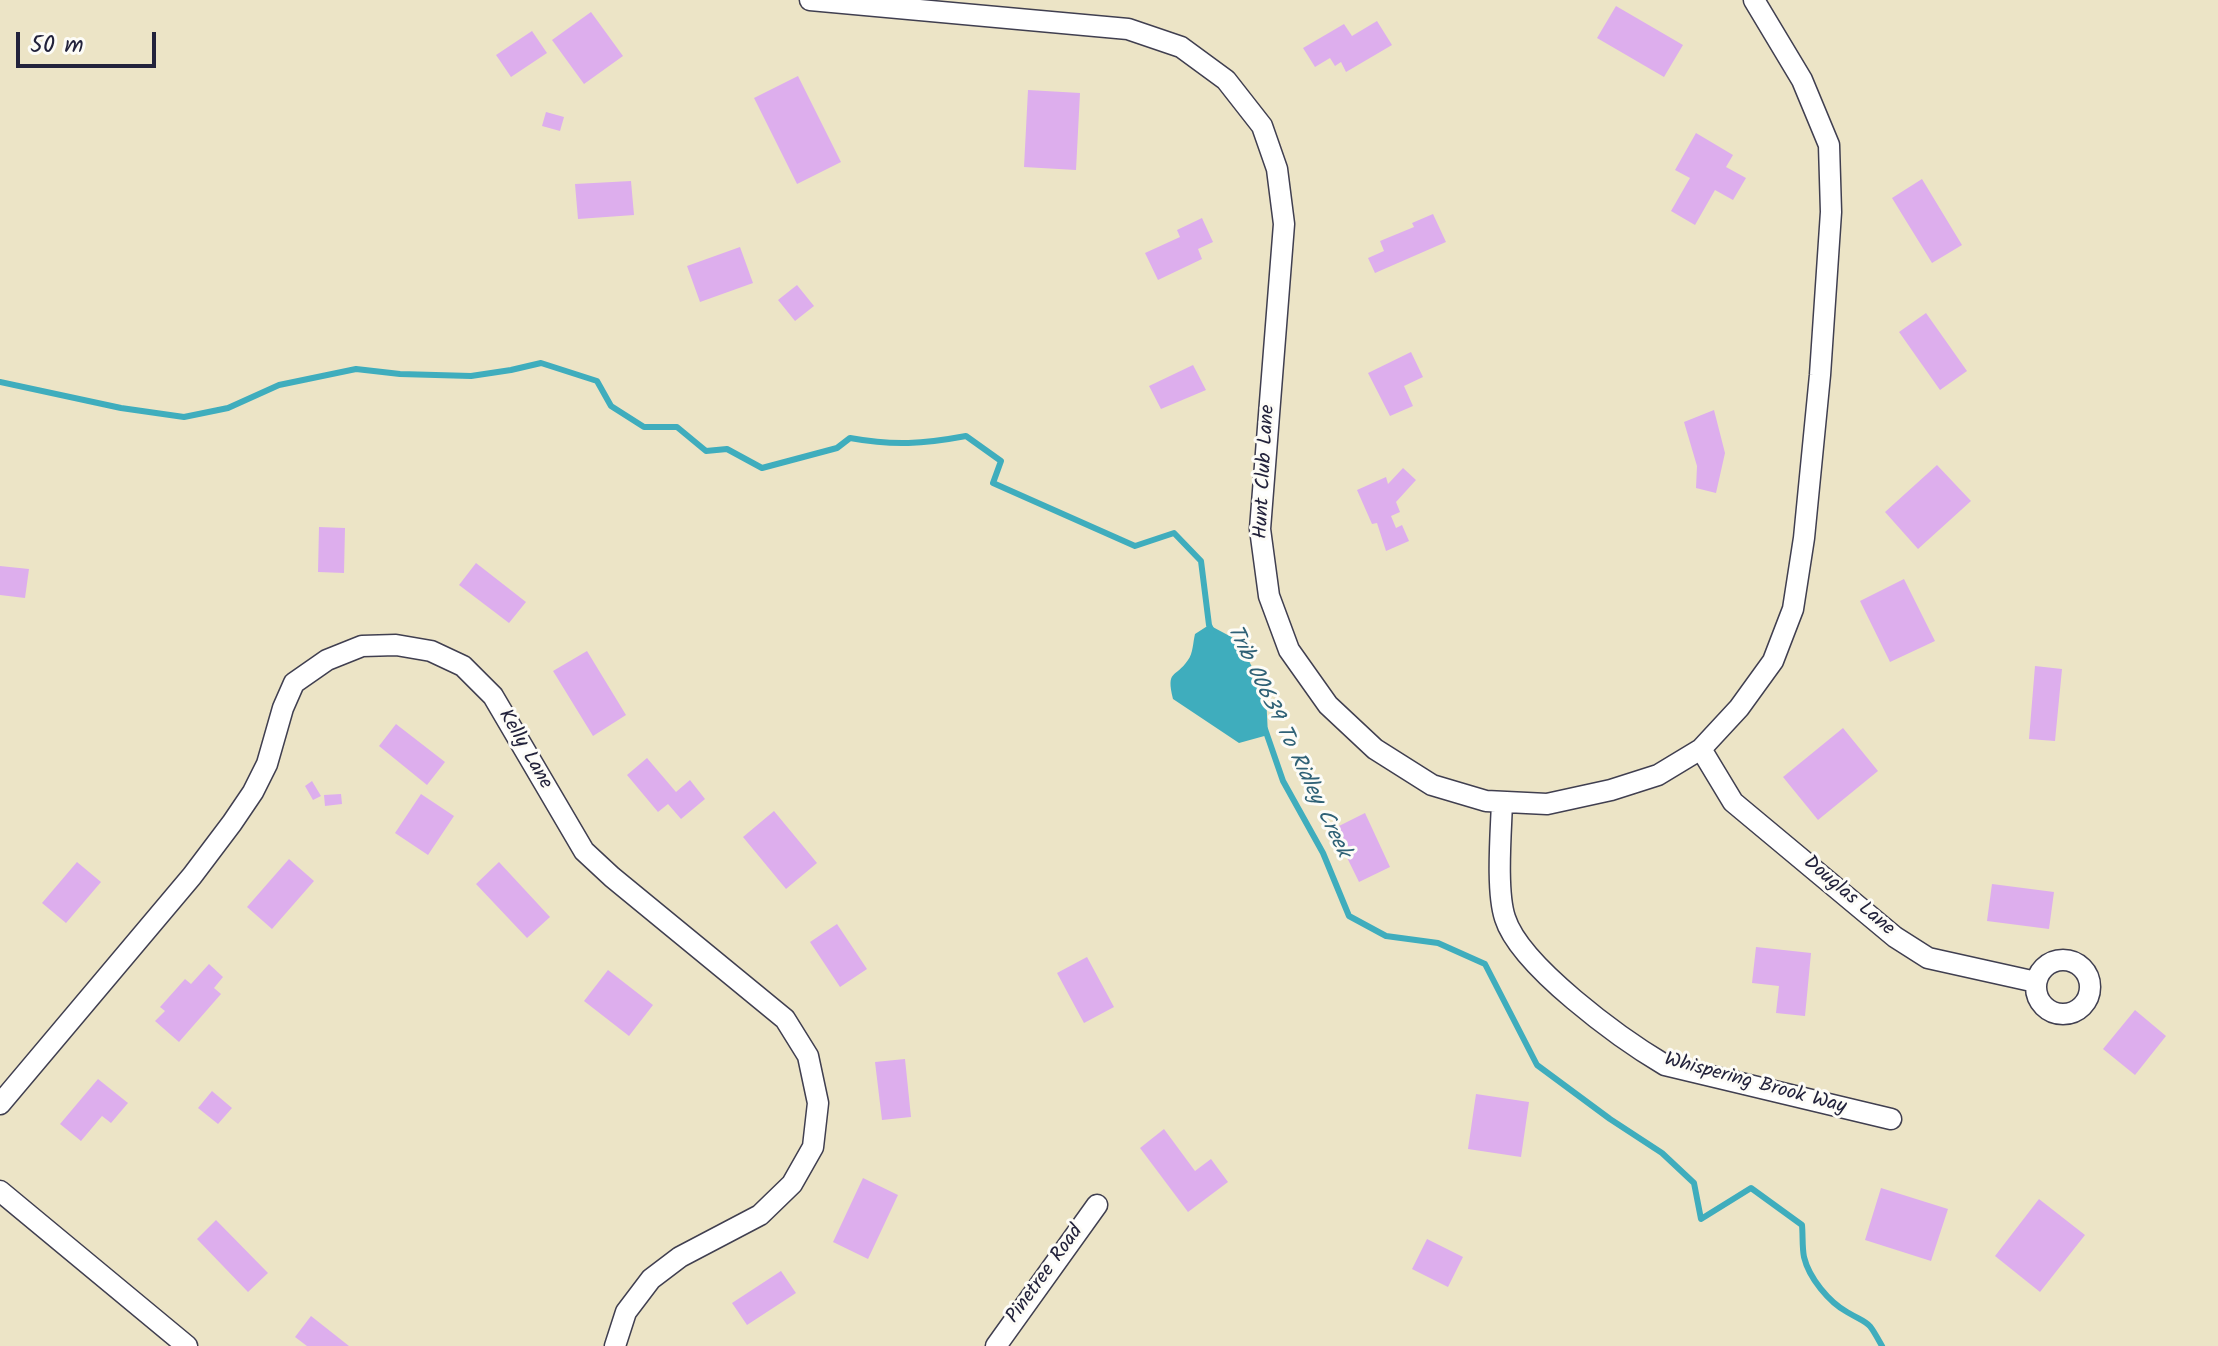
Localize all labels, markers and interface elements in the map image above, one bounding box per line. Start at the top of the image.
scale bar [20,16,160,66]
text: 50 m [30,26,84,65]
street label: Hunt Club Lane [1250,404,1282,540]
water label: Trib 00639 To Ridley Creek [1219,621,1355,863]
street label: Kelly Lane [492,706,556,794]
street label: Douglas Lane [1797,852,1899,942]
street label: Whispering Brook Way [1662,1049,1848,1121]
street label: Pinetree Road [1002,1221,1090,1329]

